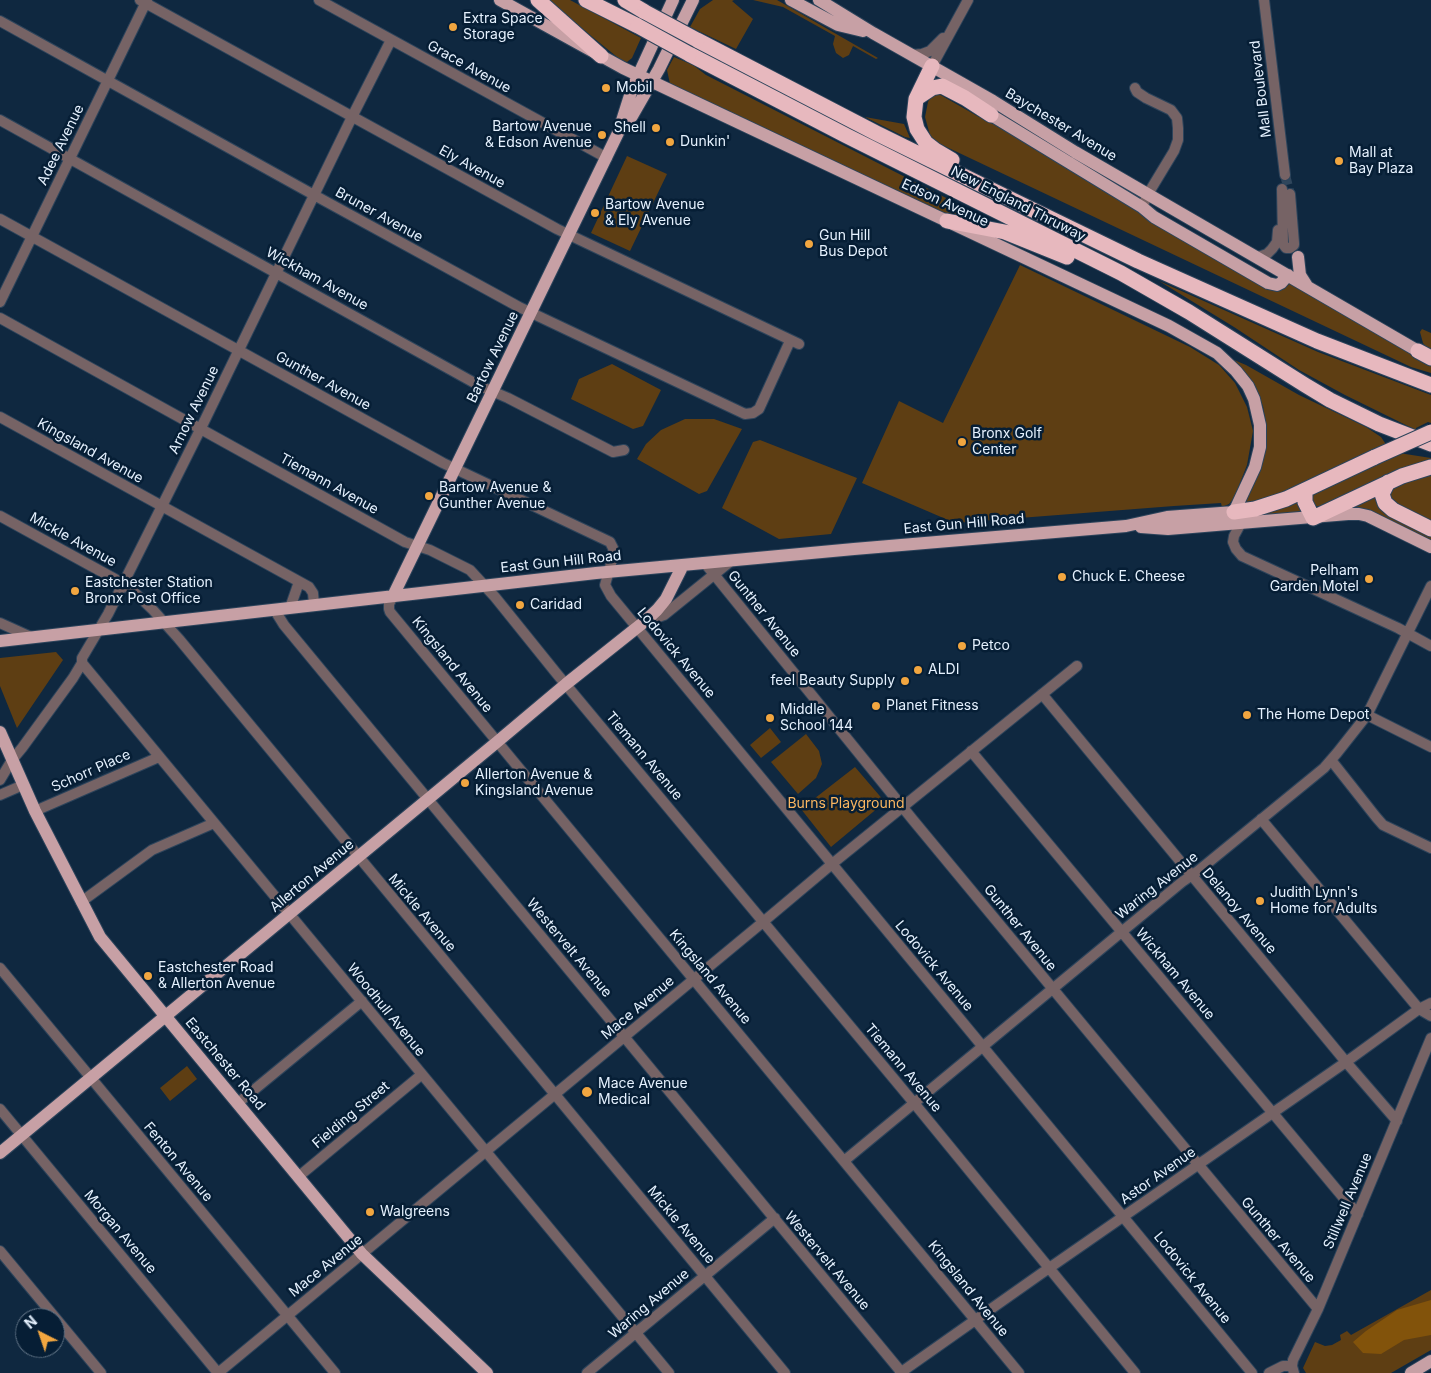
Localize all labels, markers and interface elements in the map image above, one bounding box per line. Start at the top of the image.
place label: Extra Space Storage [463,11,543,44]
marker: Extra Space Storage [447,21,459,33]
street label: Grace Avenue [424,37,514,97]
street label: Mall Boulevard [1247,40,1275,138]
place label: Mobil [616,80,652,96]
marker: Mobil [600,82,612,94]
street label: Baychester Avenue [1002,85,1120,165]
street label: Adee Avenue [34,102,88,188]
place label: Bartow Avenue & Edson Avenue [485,119,592,152]
place label: Shell [614,120,646,136]
marker: Shell [650,122,662,134]
marker: Bartow Avenue & Edson Avenue [596,129,608,141]
place label: Dunkin' [680,134,730,150]
marker: Dunkin' [664,136,676,148]
street label: Ely Avenue [436,142,508,192]
place label: Mall at Bay Plaza [1349,145,1413,178]
marker: Mall at Bay Plaza [1333,155,1345,167]
street label: New England Thruway [948,163,1088,245]
street label: Edson Avenue [899,175,991,231]
street label: Bruner Avenue [332,184,426,246]
place label: Bartow Avenue & Ely Avenue [605,197,705,230]
marker: Bartow Avenue & Ely Avenue [589,207,601,219]
place label: Gun Hill Bus Depot [819,228,888,260]
marker: Gun Hill Bus Depot [803,238,815,250]
street label: Wickham Avenue [263,244,371,314]
street label: Bartow Avenue [464,309,522,405]
street label: Gunther Avenue [272,348,374,414]
street label: Arnow Avenue [165,363,223,457]
street label: Kingsland Avenue [34,415,146,487]
place label: Bronx Golf Center [972,426,1042,458]
marker: Bronx Golf Center [956,436,968,448]
street label: Tiemann Avenue [277,450,381,518]
place label: Bartow Avenue & Gunther Avenue [439,480,552,512]
marker: Bartow Avenue & Gunther Avenue [423,490,435,502]
street label: Mickle Avenue [27,509,119,571]
street label: East Gun Hill Road [903,510,1025,538]
street label: East Gun Hill Road [500,547,622,577]
place label: Pelham Garden Motel [1270,563,1359,596]
street label: Gunther Avenue [724,567,804,661]
place label: Chuck E. Cheese [1072,569,1185,585]
marker: Chuck E. Cheese [1056,571,1068,583]
marker: Pelham Garden Motel [1363,573,1375,585]
place label: Eastchester Station Bronx Post Office [85,575,213,608]
marker: Eastchester Station Bronx Post Office [69,585,81,597]
place label: Caridad [530,597,582,613]
marker: Caridad [514,599,526,611]
street label: Lodovick Avenue [633,604,719,702]
street label: Kingsland Avenue [408,614,496,716]
place label: Petco [972,638,1010,654]
marker: Petco [956,640,968,652]
place label: ALDI [928,662,959,678]
marker: ALDI [912,664,924,676]
place label: feel Beauty Supply [771,673,895,689]
marker: feel Beauty Supply [899,675,911,687]
place label: Planet Fitness [886,698,979,714]
marker: Planet Fitness [870,700,882,712]
place label: Middle School 144 [780,702,853,734]
place label: The Home Depot [1257,707,1369,723]
street label: Tiemann Avenue [602,708,686,804]
marker: The Home Depot [1241,709,1253,721]
marker: Middle School 144 [764,712,776,724]
street label: Schorr Place [49,746,133,796]
place label: Allerton Avenue & Kingsland Avenue [475,767,593,800]
marker: Allerton Avenue & Kingsland Avenue [459,777,471,789]
park label: Burns Playground [787,796,905,812]
street label: Allerton Avenue [267,836,357,916]
street label: Waring Avenue [1113,849,1201,923]
street label: Delanoy Avenue [1198,865,1280,957]
street label: Mickle Avenue [385,871,459,955]
street label: Gunther Avenue [980,881,1060,975]
place label: Judith Lynn's Home for Adults [1270,885,1377,918]
street label: Westervelt Avenue [523,895,615,1001]
marker: Judith Lynn's Home for Adults [1254,895,1266,907]
street label: Lodovick Avenue [891,917,977,1015]
street label: Wickham Avenue [1132,925,1218,1023]
street label: Kingsland Avenue [665,926,755,1028]
place label: Eastchester Road & Allerton Avenue [158,960,275,992]
street label: Woodhull Avenue [343,960,429,1060]
marker: Eastchester Road & Allerton Avenue [142,970,154,982]
street label: Mace Avenue [598,973,678,1043]
street label: Eastchester Road [181,1014,269,1114]
street label: Tiemann Avenue [861,1020,945,1116]
place label: Mace Avenue Medical [598,1076,688,1108]
street label: Fielding Street [309,1078,393,1152]
marker: Mace Avenue Medical [580,1085,594,1099]
street label: Fenton Avenue [140,1119,216,1205]
street label: Astor Avenue [1117,1144,1199,1208]
street label: Stillwell Avenue [1320,1150,1376,1252]
street label: Mickle Avenue [644,1183,718,1267]
street label: Morgan Avenue [80,1187,160,1277]
street label: Gunther Avenue [1237,1194,1319,1286]
place label: Walgreens [380,1204,450,1220]
marker: Walgreens [364,1206,376,1218]
street label: Westervelt Avenue [781,1208,873,1314]
street label: Lodovick Avenue [1150,1229,1234,1327]
street label: Mace Avenue [286,1231,366,1301]
street label: Kingsland Avenue [924,1238,1012,1340]
street label: Waring Avenue [605,1265,693,1343]
north arrow [15,1308,65,1358]
text: N [21,1312,40,1332]

